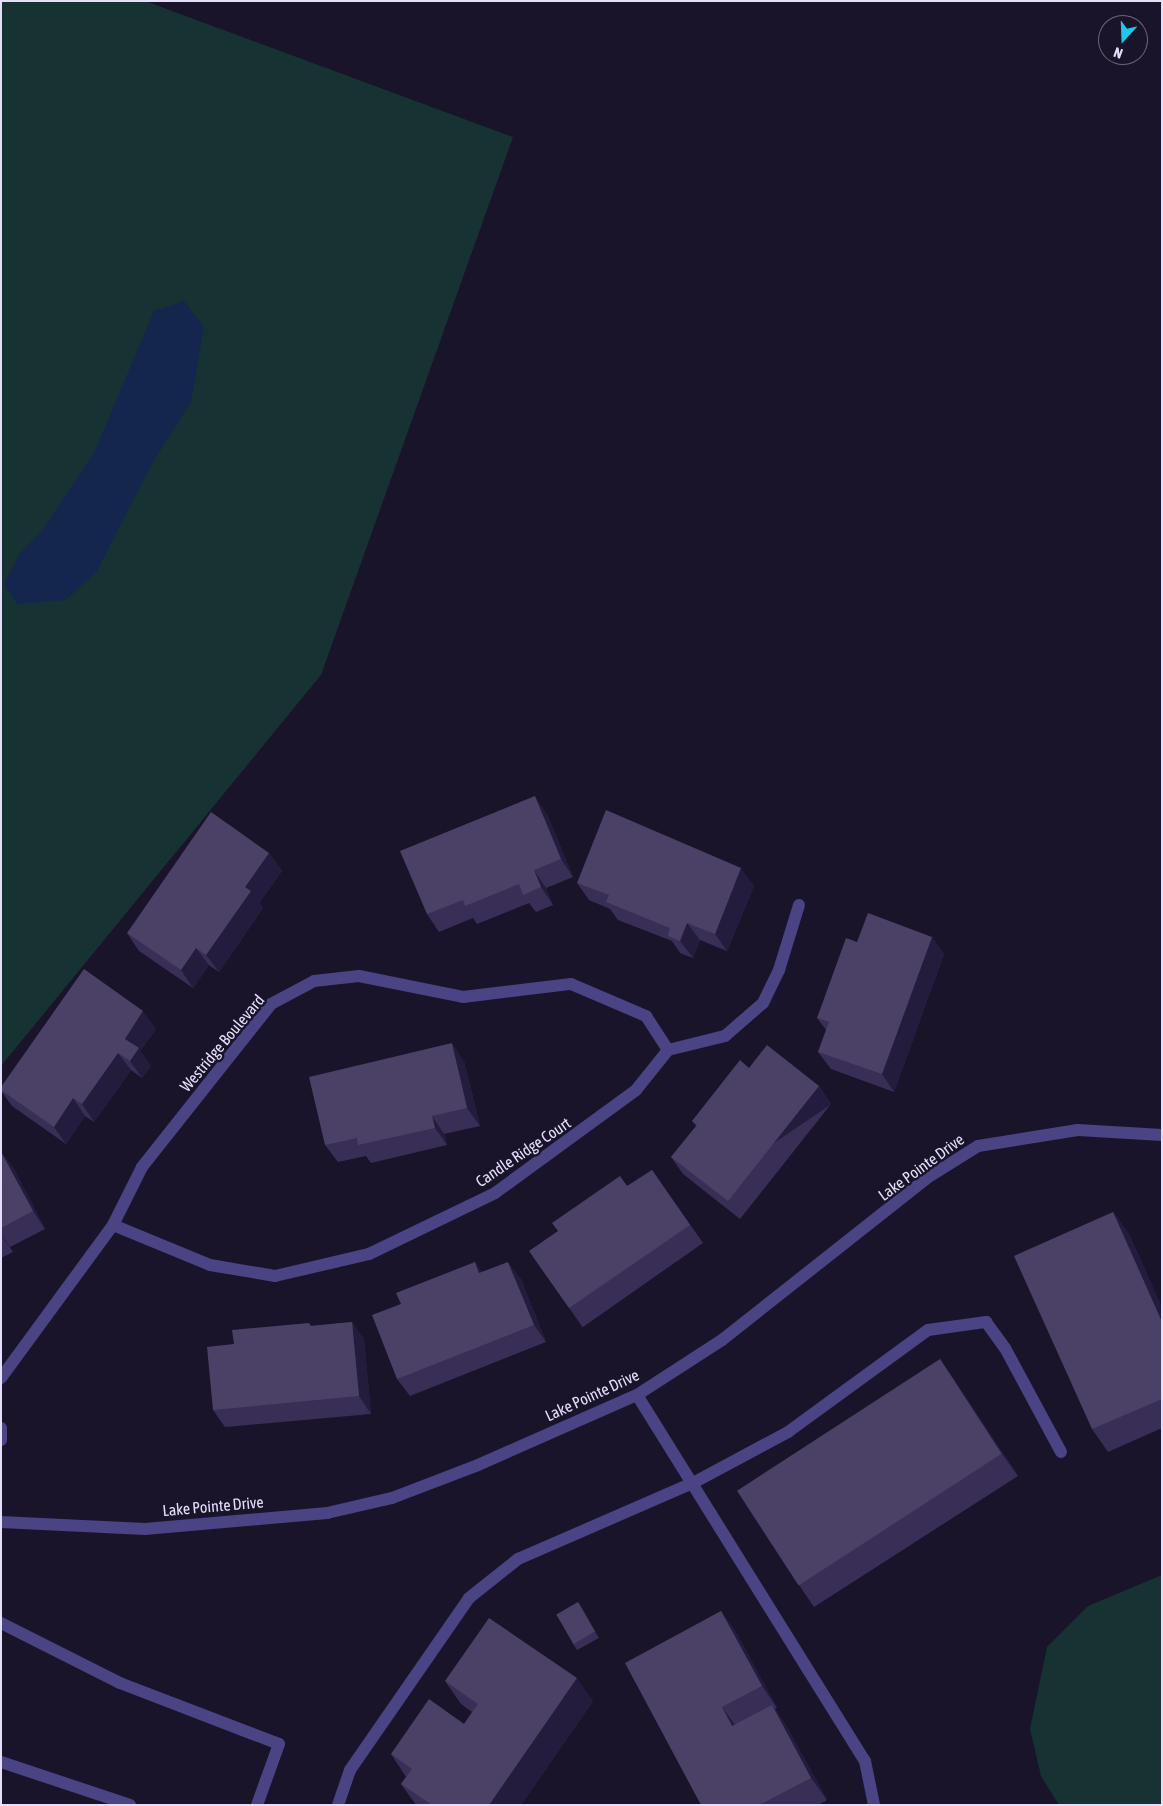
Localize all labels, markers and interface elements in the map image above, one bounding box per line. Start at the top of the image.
north arrow [1098,15,1148,65]
text: N [1112,44,1125,62]
street label: Westridge Boulevard [176,991,268,1095]
street label: Candle Ridge Court [472,1113,574,1191]
street label: Lake Pointe Drive [874,1129,968,1205]
street label: Lake Pointe Drive [542,1365,642,1425]
street label: Lake Pointe Drive [162,1492,264,1520]

